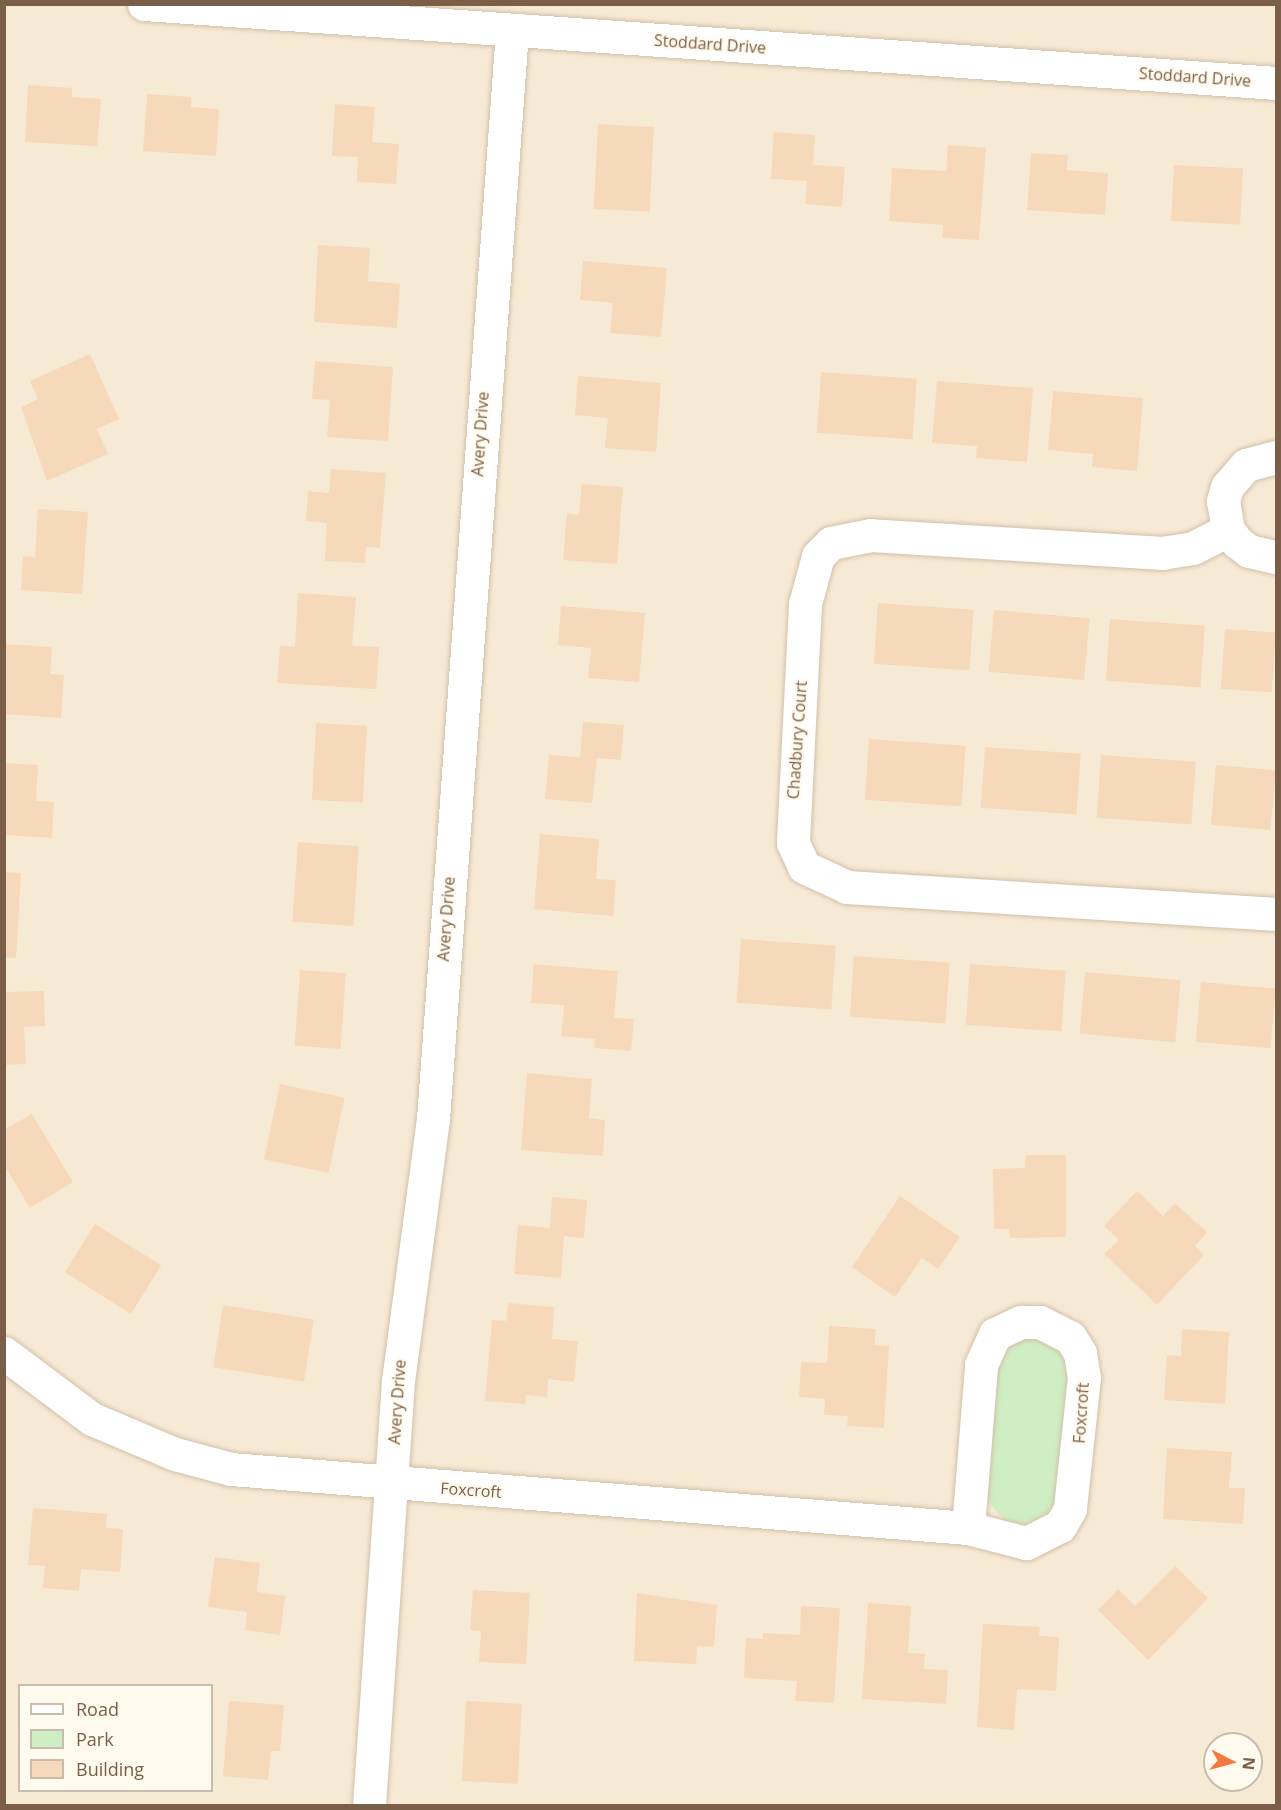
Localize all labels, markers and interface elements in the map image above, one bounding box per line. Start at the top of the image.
street label: Stoddard Drive [653,31,767,57]
street label: Stoddard Drive [1138,64,1252,90]
street label: Avery Drive [467,391,493,477]
street label: Chadbury Court [783,680,811,800]
street label: Avery Drive [433,876,459,962]
street label: Avery Drive [384,1359,410,1445]
street label: Foxcroft [1069,1382,1093,1444]
street label: Foxcroft [440,1478,502,1502]
legend [18,1684,213,1792]
text: Road [76,1697,119,1721]
text: Park [76,1727,114,1751]
north arrow [1203,1732,1263,1792]
text: N [1237,1756,1261,1771]
text: Building [76,1757,144,1781]

